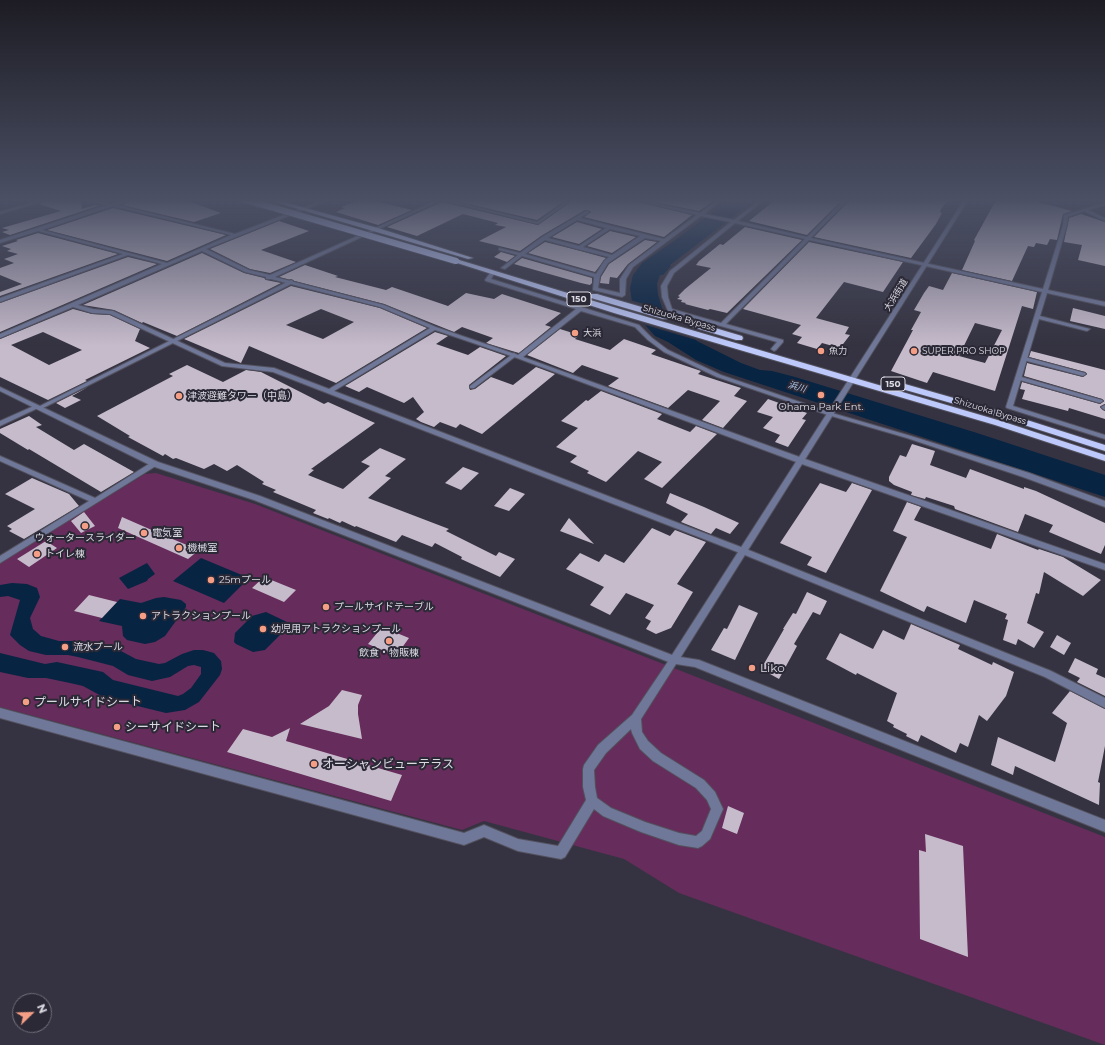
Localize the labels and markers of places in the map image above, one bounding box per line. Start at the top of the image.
marker: 大浜 [570,328,580,338]
place label: 大浜 [583,328,601,338]
marker: 魚力 [816,346,826,356]
place label: 魚力 [829,346,847,356]
marker: SUPER PRO SHOP [909,346,919,356]
place label: SUPER PRO SHOP [922,346,1006,356]
place label: 津波避難タワー（中島） [187,390,297,402]
marker: Ohama Park Ent. [816,390,826,400]
marker: 津波避難タワー（中島） [174,391,184,401]
place label: Ohama Park Ent. [778,401,864,413]
marker: ウォータースライダー [80,521,90,531]
place label: 電気室 [152,527,182,539]
marker: 電気室 [139,528,149,538]
place label: ウォータースライダー [35,532,135,544]
place label: 機械室 [187,542,217,554]
marker: 機械室 [174,543,184,553]
place label: トイレ棟 [45,548,85,560]
marker: トイレ棟 [32,549,42,559]
place label: 25mプール [219,574,271,586]
marker: 25mプール [206,575,216,585]
place label: プールサイドテーブル [334,601,434,613]
marker: プールサイドテーブル [321,602,331,612]
place label: アトラクションプール [151,610,251,622]
marker: アトラクションプール [138,611,148,621]
place label: 幼児用アトラクションプール [271,623,401,635]
marker: 幼児用アトラクションプール [258,624,268,634]
marker: 飲食・物販棟 [384,636,394,646]
place label: 流水プール [73,641,123,653]
marker: 流水プール [60,642,70,652]
place label: 飲食・物販棟 [359,647,419,659]
place label: Liko [760,661,785,675]
marker: Liko [747,663,757,673]
place label: プールサイドシート [34,695,142,709]
marker: プールサイドシート [21,697,31,707]
place label: シーサイドシート [125,720,221,734]
marker: シーサイドシート [112,722,122,732]
place label: オーシャンビューテラス [322,757,454,771]
marker: オーシャンビューテラス [309,759,319,769]

